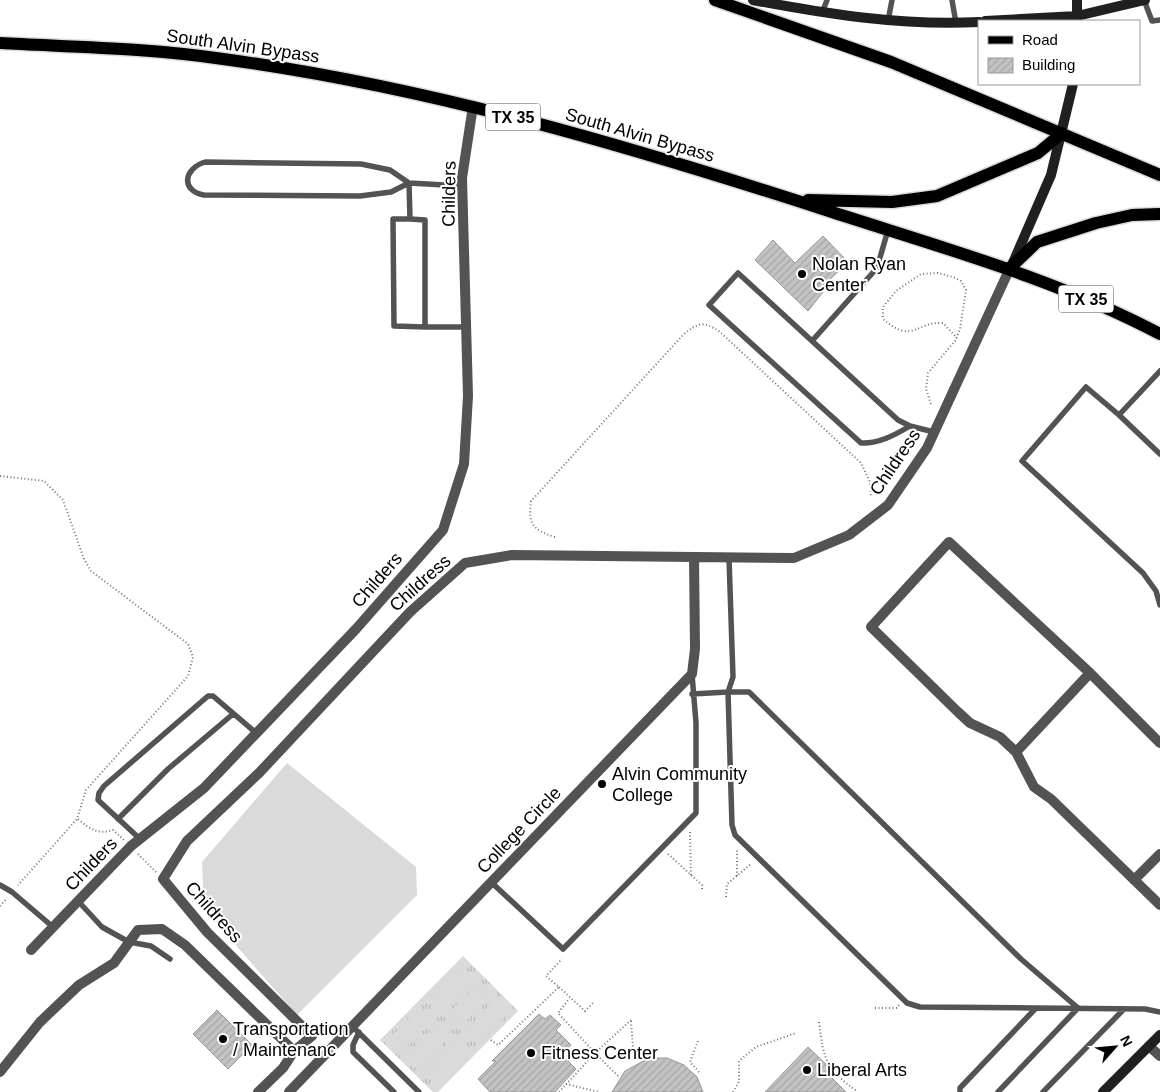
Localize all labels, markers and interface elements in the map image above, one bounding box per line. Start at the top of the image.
legend [978,20,1140,85]
street label: South Alvin Bypass [165,25,321,67]
text: Road [1022,31,1058,48]
text: Building [1022,56,1075,73]
road number: TX 35 [486,104,540,130]
street label: South Alvin Bypass [563,104,717,166]
street label: Childers [438,161,460,227]
place label: Nolan Ryan Center [812,254,906,295]
marker: Nolan Ryan Center [796,268,808,280]
road number: TX 35 [1058,286,1114,312]
street label: Childress [866,425,924,499]
street label: Childers [348,549,406,611]
street label: Childress [385,550,455,616]
place label: Alvin Community College [612,764,747,805]
marker: Alvin Community College [596,778,608,790]
street label: College Circle [473,783,565,877]
street label: Childers [61,833,121,895]
street label: Childress [181,877,247,947]
place label: Transportation / Maintenanc [233,1019,348,1060]
north arrow [1090,1022,1140,1072]
marker: Transportation / Maintenanc [217,1033,229,1045]
text: N [1117,1033,1136,1049]
place label: Fitness Center [541,1043,658,1063]
marker: Fitness Center [525,1047,537,1059]
place label: Liberal Arts [817,1060,907,1080]
marker: Liberal Arts [801,1064,813,1076]

